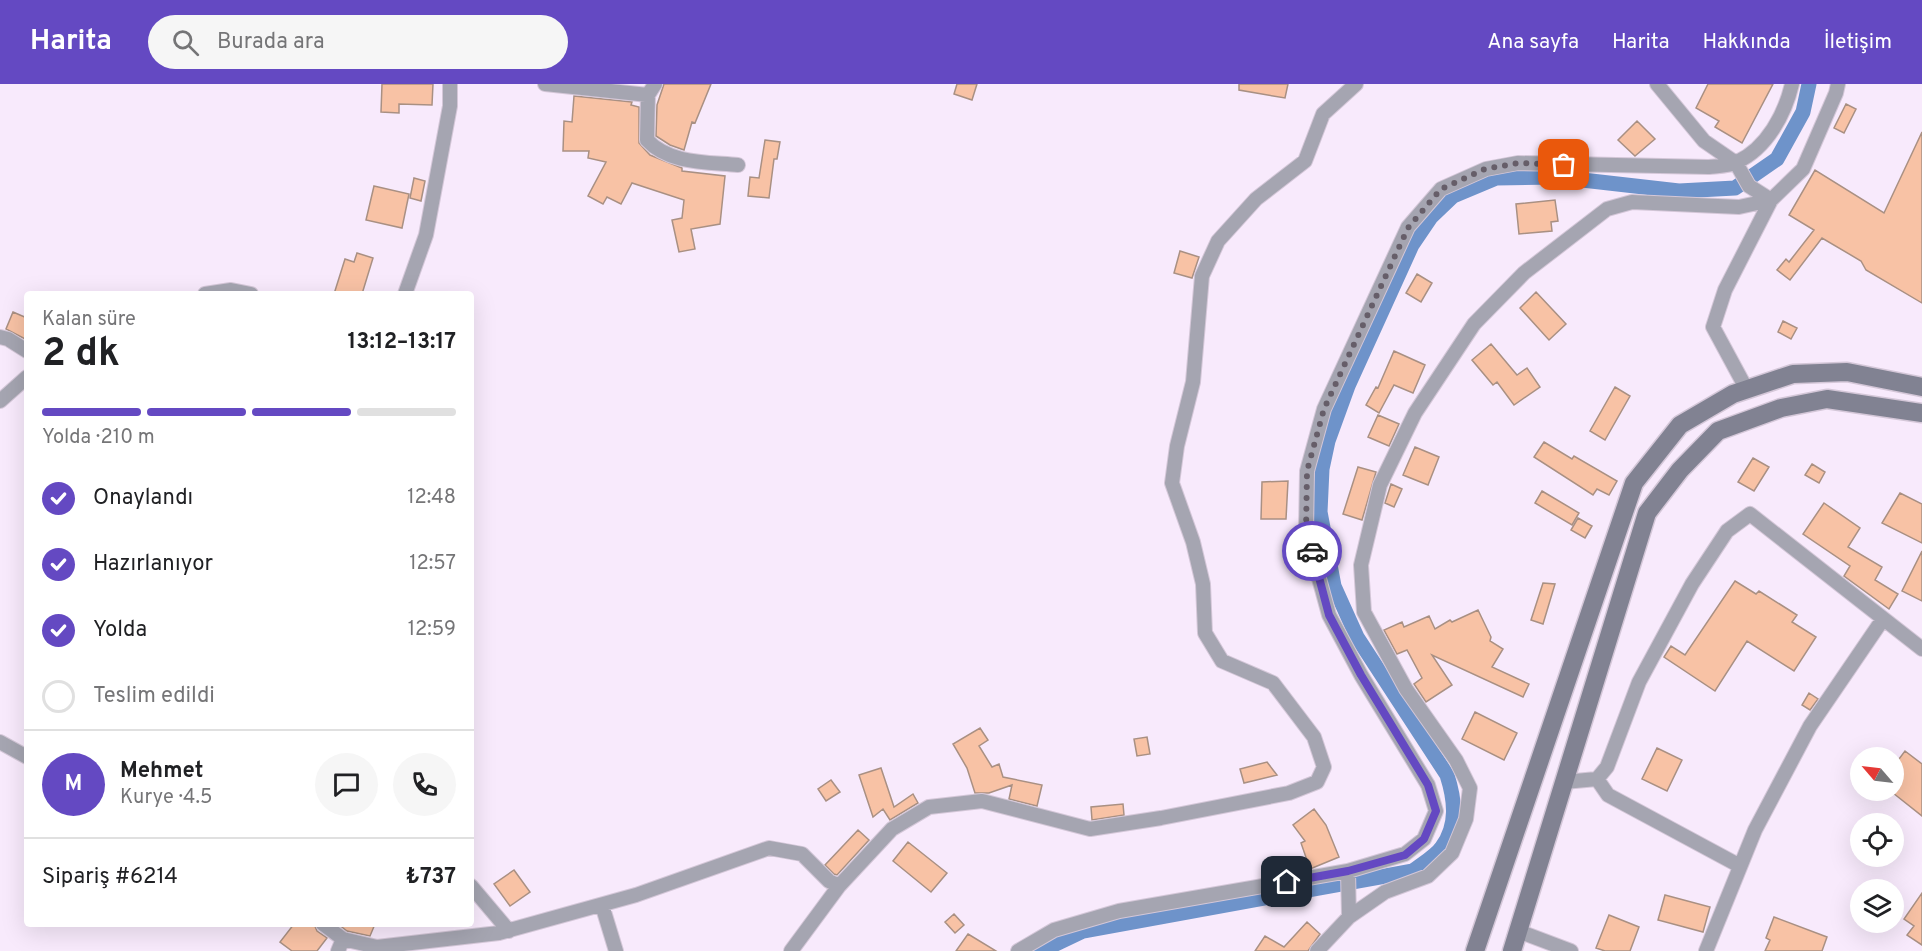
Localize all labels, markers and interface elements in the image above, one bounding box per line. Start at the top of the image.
search box [148,15,568,69]
text: Harita [30,24,112,60]
icon: search [169,26,202,59]
text: Burada ara [217,29,325,56]
text: Ana sayfa [1487,29,1579,56]
text: Harita [1612,29,1670,56]
text: Hakkında [1703,29,1791,56]
text: İletişim [1824,29,1892,56]
pin [1538,139,1589,190]
icon: bag [1547,148,1580,181]
text: Kalan süre [42,307,136,333]
text: 13:12–13:17 [348,329,456,356]
text: 2 dk [42,331,120,380]
text: Yolda · 210 m [42,425,155,451]
icon: check [42,482,75,515]
text: Onaylandı [93,485,193,512]
text: 12:48 [407,485,456,511]
courier [1282,521,1342,581]
icon: car [1296,535,1329,568]
icon: check [42,548,75,581]
text: Hazırlanıyor [93,551,213,578]
text: 12:57 [409,551,456,577]
icon: check [42,614,75,647]
text: Yolda [93,617,147,644]
text: 12:59 [408,617,456,643]
text: Teslim edildi [93,683,215,710]
north arrow [1850,747,1904,801]
map controls [1850,747,1904,933]
button: chat [315,753,378,816]
button: phone [393,753,456,816]
text: Mehmet [120,758,203,785]
text: M [65,771,82,798]
text: Kurye · 4.5 [120,785,212,811]
button: locate [1850,813,1904,867]
pin [1261,856,1312,907]
text: Sipariş #6214 [42,864,178,891]
text: ₺737 [405,864,456,891]
icon: home [1270,865,1303,898]
button: layers [1850,879,1904,933]

